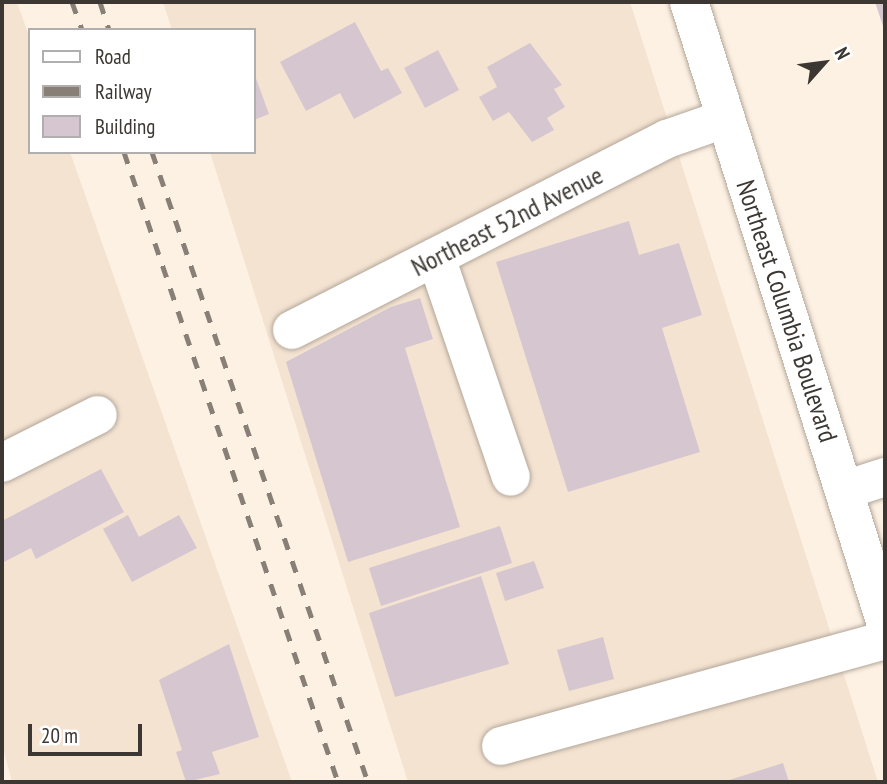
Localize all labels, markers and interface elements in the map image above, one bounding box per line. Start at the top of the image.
legend [28,28,256,154]
north arrow [789,28,859,98]
text: Road [95,43,131,70]
text: N [830,43,856,63]
text: Railway [95,78,152,105]
text: Building [95,113,155,140]
street label: Northeast 52nd Avenue [406,159,608,283]
street label: Northeast Columbia Boulevard [730,176,844,446]
scale bar [32,710,145,754]
text: 20 m [41,722,78,749]

